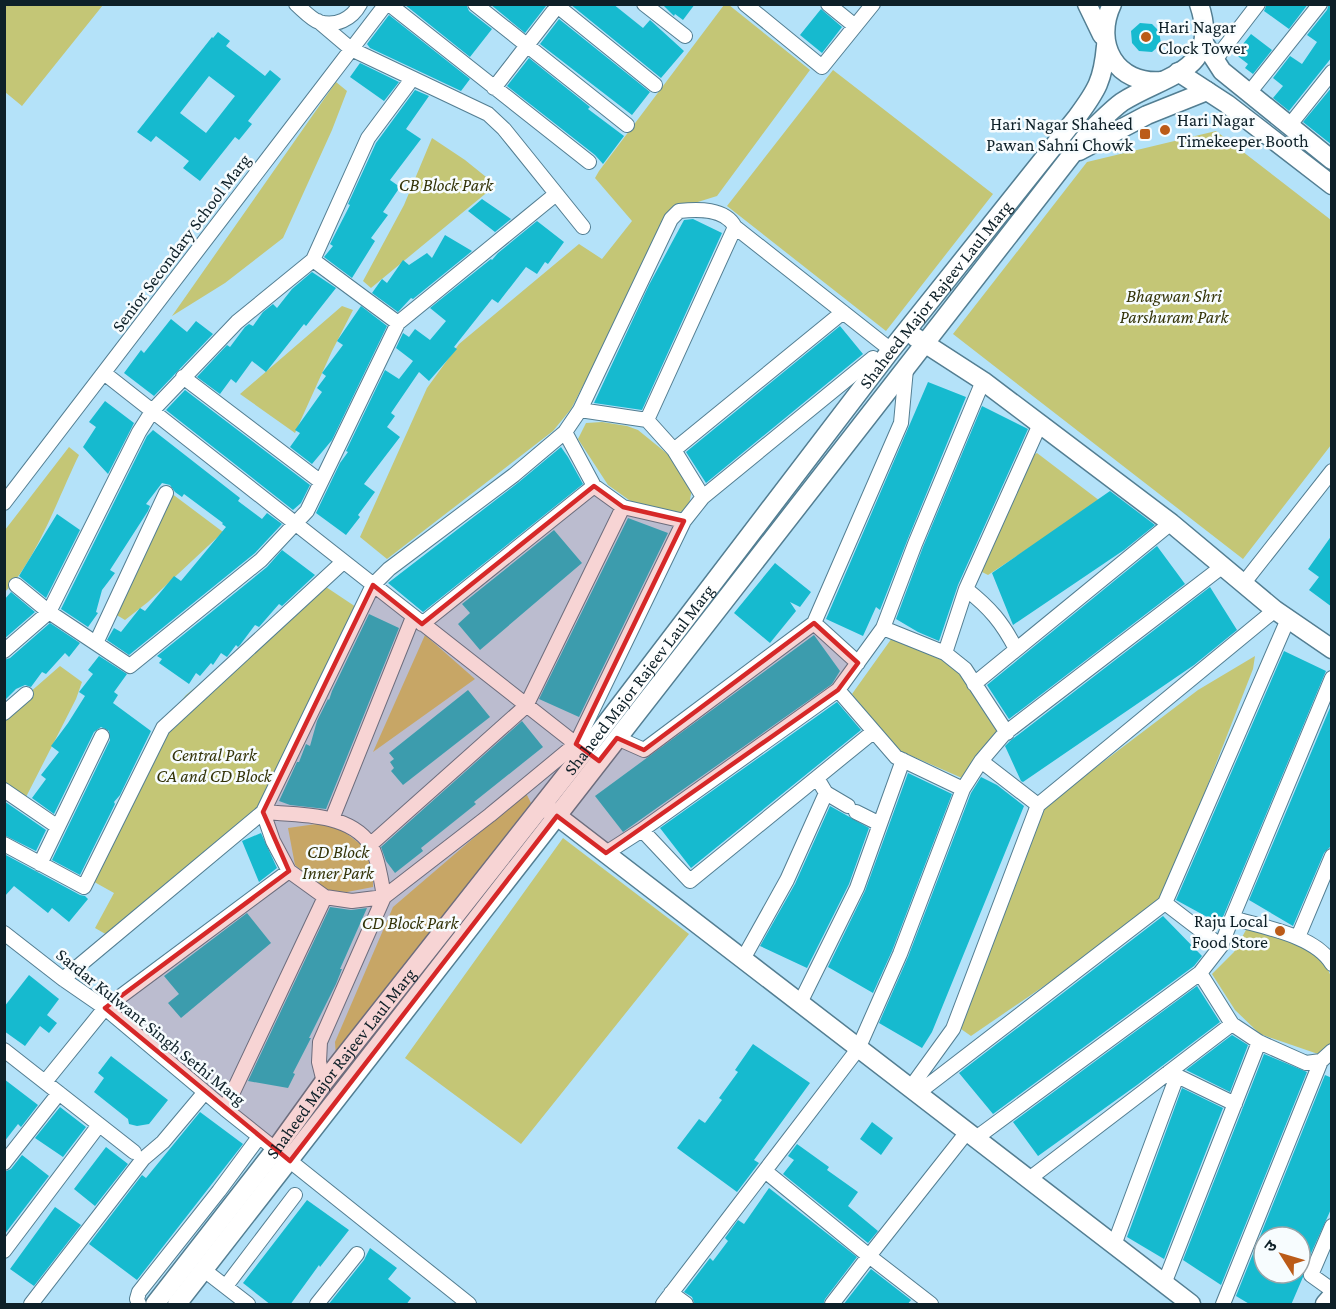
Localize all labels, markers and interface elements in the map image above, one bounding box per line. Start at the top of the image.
place label: Hari Nagar Clock Tower [1158,17,1248,58]
marker: Hari Nagar Clock Tower [1139,30,1153,44]
place label: Hari Nagar Timekeeper Booth [1177,110,1309,151]
place label: Hari Nagar Shaheed Pawan Sahni Chowk [986,114,1134,155]
marker: Hari Nagar Timekeeper Booth [1158,123,1172,137]
marker: Hari Nagar Shaheed Pawan Sahni Chowk [1138,127,1152,141]
street label: Senior Secondary School Marg [108,150,255,336]
park label: CB Block Park [399,175,494,195]
street label: Shaheed Major Rajeev Laul Marg [855,196,1016,393]
park label: Bhagwan Shri Parshuram Park [1120,286,1229,327]
street label: Shaheed Major Rajeev Laul Marg [560,580,718,779]
park label: Central Park CA and CD Block [156,745,273,786]
park label: CD Block Inner Park [302,842,375,883]
place label: Raju Local Food Store [1192,911,1268,952]
park label: CD Block Park [362,913,459,933]
marker: Raju Local Food Store [1273,924,1287,938]
street label: Sardar Kulwant Singh Sethi Marg [52,944,250,1110]
street label: Shaheed Major Rajeev Laul Marg [262,964,420,1163]
north arrow [1252,1225,1312,1285]
text: उ [1261,1237,1280,1255]

